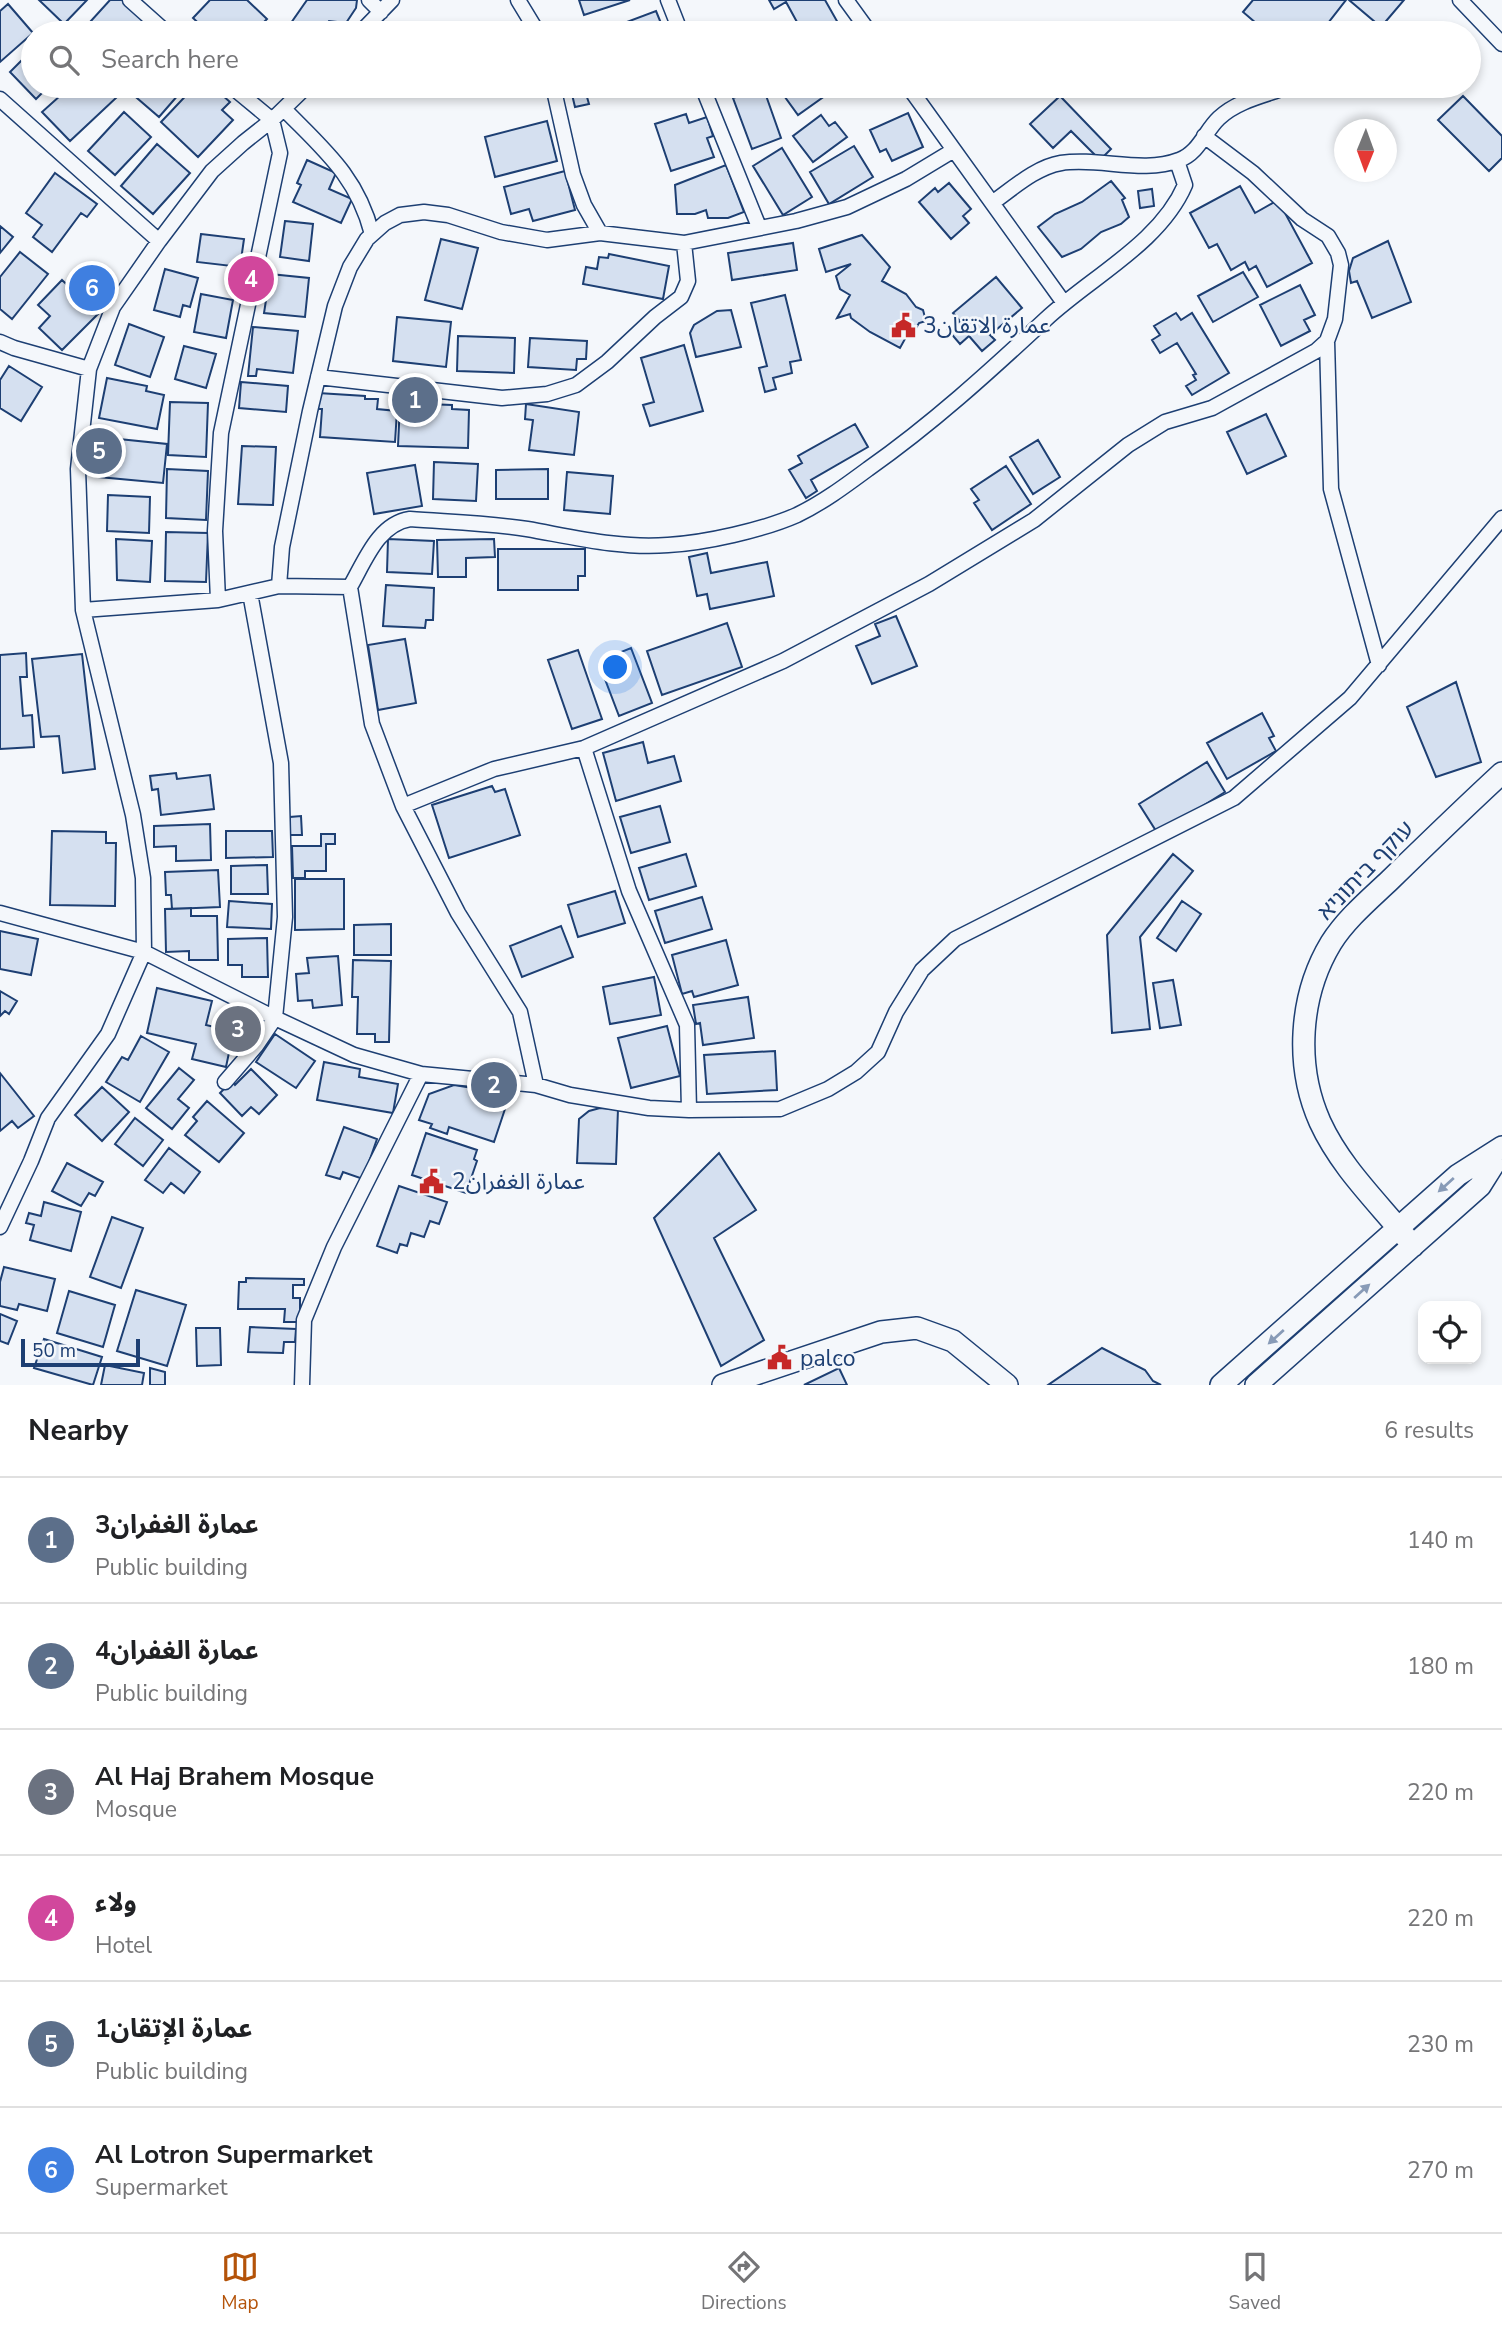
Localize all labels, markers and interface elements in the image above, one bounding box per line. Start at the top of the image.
search box [21,21,1481,98]
icon: search [45,41,83,79]
text: Search here [101,42,239,77]
north arrow [1334,119,1397,182]
pin: 4 [228,253,274,305]
pin: 6 [69,262,115,314]
place label: عمارة الاتقان3 [923,310,1051,341]
public building icon: عمارة الاتقان3 [889,311,917,339]
pin: 1 [392,374,438,426]
pin: 5 [76,425,122,477]
your location [598,650,632,684]
street label: עוקף ביתוניא [1310,814,1421,927]
pin: 3 [215,1003,261,1055]
pin: 2 [471,1059,517,1111]
place label: عمارة الغفران2 [452,1166,585,1197]
public building icon: عمارة الغفران2 [418,1167,446,1195]
one-way arrow [1437,1177,1455,1193]
one-way arrow [1353,1283,1371,1299]
map controls [1418,1301,1481,1364]
button: locate [1418,1301,1481,1364]
one-way arrow [1267,1329,1285,1345]
scale bar [21,1336,140,1368]
text: 50 m [32,1338,76,1364]
place label: palco [800,1343,856,1374]
public building icon: palco [766,1344,794,1372]
text: Nearby [28,1410,128,1451]
text: 6 results [1384,1415,1474,1446]
text: عمارة الغفران3 [95,1507,259,1542]
text: 1 [44,1525,58,1556]
text: 140 m [1407,1525,1474,1556]
text: Public building [95,1552,248,1583]
text: عمارة الغفران4 [95,1633,259,1668]
text: 2 [44,1651,58,1682]
text: 180 m [1407,1651,1474,1682]
text: Public building [95,1678,248,1709]
text: Al Haj Brahem Mosque [95,1759,374,1794]
text: 3 [44,1777,58,1808]
text: 220 m [1407,1777,1474,1808]
text: Mosque [95,1794,177,1825]
text: ولاء [95,1885,137,1920]
text: 4 [44,1903,58,1934]
text: 220 m [1407,1903,1474,1934]
text: Hotel [95,1930,152,1961]
text: عمارة الإتقان1 [95,2011,253,2046]
text: 5 [44,2029,58,2060]
text: 230 m [1407,2029,1474,2060]
text: Public building [95,2056,248,2087]
text: Al Lotron Supermarket [95,2137,372,2172]
text: 6 [44,2155,58,2186]
text: 270 m [1407,2155,1474,2186]
text: Supermarket [95,2172,228,2203]
tab: Map [221,2248,259,2316]
tab: Directions [701,2248,787,2316]
tab: Saved [1229,2248,1281,2316]

